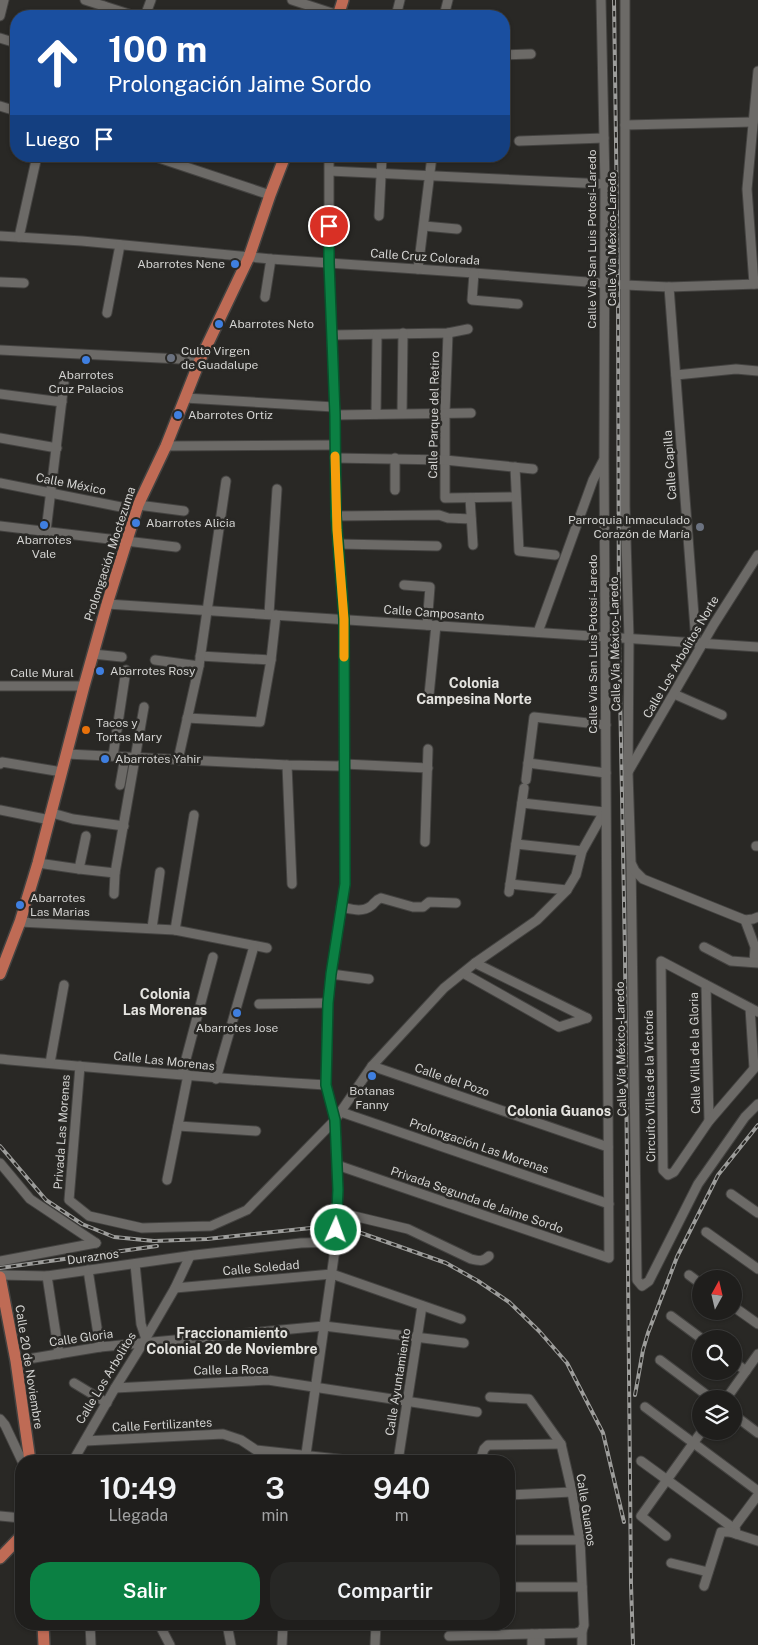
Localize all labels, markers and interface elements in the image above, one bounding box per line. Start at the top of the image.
text: 100 m [108,29,207,70]
icon: ahead [25,30,90,95]
text: Prolongación Jaime Sordo [108,71,372,97]
icon: arrive [90,125,118,153]
text: Luego [25,128,80,150]
street label: Calle Vía San Luis Potosí-Laredo [585,149,599,329]
street label: Calle Vía México-Laredo [605,171,619,306]
pin [308,205,350,247]
icon: arrive [315,212,343,240]
street label: Calle Cruz Colorada [370,246,480,268]
place label: Abarrotes Nene [137,257,225,271]
marker: Abarrotes Nene [229,258,241,270]
place label: Abarrotes Neto [229,317,314,331]
marker: Abarrotes Neto [213,318,225,330]
place label: Culto Virgen de Guadalupe [181,344,259,372]
street label: Calle Parque del Retiro [426,351,442,479]
marker: Culto Virgen de Guadalupe [165,352,177,364]
marker: Abarrotes Cruz Palacios [80,354,92,366]
place label: Abarrotes Cruz Palacios [48,368,124,396]
place label: Abarrotes Ortiz [188,408,273,422]
marker: Abarrotes Ortiz [172,409,184,421]
street label: Calle Capilla [661,430,679,500]
street label: Calle México [35,470,107,498]
street label: Prolongación Moctezuma [82,485,138,623]
place label: Parroquia Inmaculado Corazón de María [568,513,690,541]
place label: Abarrotes Alicia [146,516,235,530]
marker: Abarrotes Alicia [130,517,142,529]
marker: Abarrotes Vale [38,519,50,531]
marker: Parroquia Inmaculado Corazón de María [694,521,706,533]
place label: Abarrotes Vale [16,533,72,561]
street label: Calle Vía San Luis Potosí-Laredo [586,554,600,734]
street label: Calle Vía México-Laredo [607,576,623,711]
street label: Calle Los Arbolitos Norte [640,593,722,721]
street label: Calle Camposanto [383,602,485,624]
place label: Abarrotes Rosy [110,664,196,678]
marker: Abarrotes Rosy [94,665,106,677]
street label: Calle Mural [10,666,74,680]
district label: Colonia Campesina Norte [416,675,532,707]
place label: Tacos y Tortas Mary [96,716,163,744]
marker: Tacos y Tortas Mary [80,724,92,736]
place label: Abarrotes Yahir [115,752,201,766]
marker: Abarrotes Yahir [99,753,111,765]
place label: Abarrotes Las Marias [30,891,90,919]
marker: Abarrotes Las Marias [14,899,26,911]
street label: Calle Vía México-Laredo [613,981,629,1116]
district label: Colonia Las Morenas [123,986,207,1018]
street label: Calle Villa de la Gloria [687,992,703,1114]
marker: Abarrotes Jose [231,1007,243,1019]
street label: Circuito Villas de la Victoría [642,1010,658,1162]
place label: Abarrotes Jose [196,1021,278,1035]
street label: Calle Las Morenas [113,1049,215,1073]
street label: Calle del Pozo [413,1061,491,1099]
marker: Botanas Fanny [366,1070,378,1082]
street label: Privada Las Morenas [51,1074,73,1190]
place label: Botanas Fanny [349,1084,395,1112]
district label: Colonia Guanos [507,1103,611,1119]
street label: Prolongación Las Morenas [407,1116,551,1176]
street label: Privada Segunda de Jaime Sordo [389,1164,565,1236]
position arrow [309,1203,361,1255]
street label: Duraznos [66,1246,120,1268]
street label: Calle Soledad [222,1258,300,1278]
north arrow [692,1270,742,1320]
map controls [692,1270,742,1440]
street label: Calle 20 de Noviembre [12,1304,46,1430]
district label: Fraccionamiento Colonial 20 de Noviembre [146,1325,318,1357]
street label: Calle Gloria [48,1327,114,1349]
street label: Calle Ayuntamiento [383,1327,413,1437]
street label: Calle Los Arbolitos [73,1330,139,1426]
button: search [692,1330,742,1380]
street label: Calle La Roca [193,1362,269,1378]
button: layers [692,1390,742,1440]
street label: Calle Fertilizantes [112,1415,212,1435]
text: 10:49 [100,1470,177,1506]
text: 3 [265,1470,285,1506]
text: 940 [373,1470,430,1506]
street label: Calle Guanos [573,1473,599,1547]
text: Llegada [108,1506,168,1525]
text: min [261,1506,289,1525]
text: m [395,1506,409,1525]
button: Salir [30,1562,260,1620]
button: Compartir [270,1562,500,1620]

